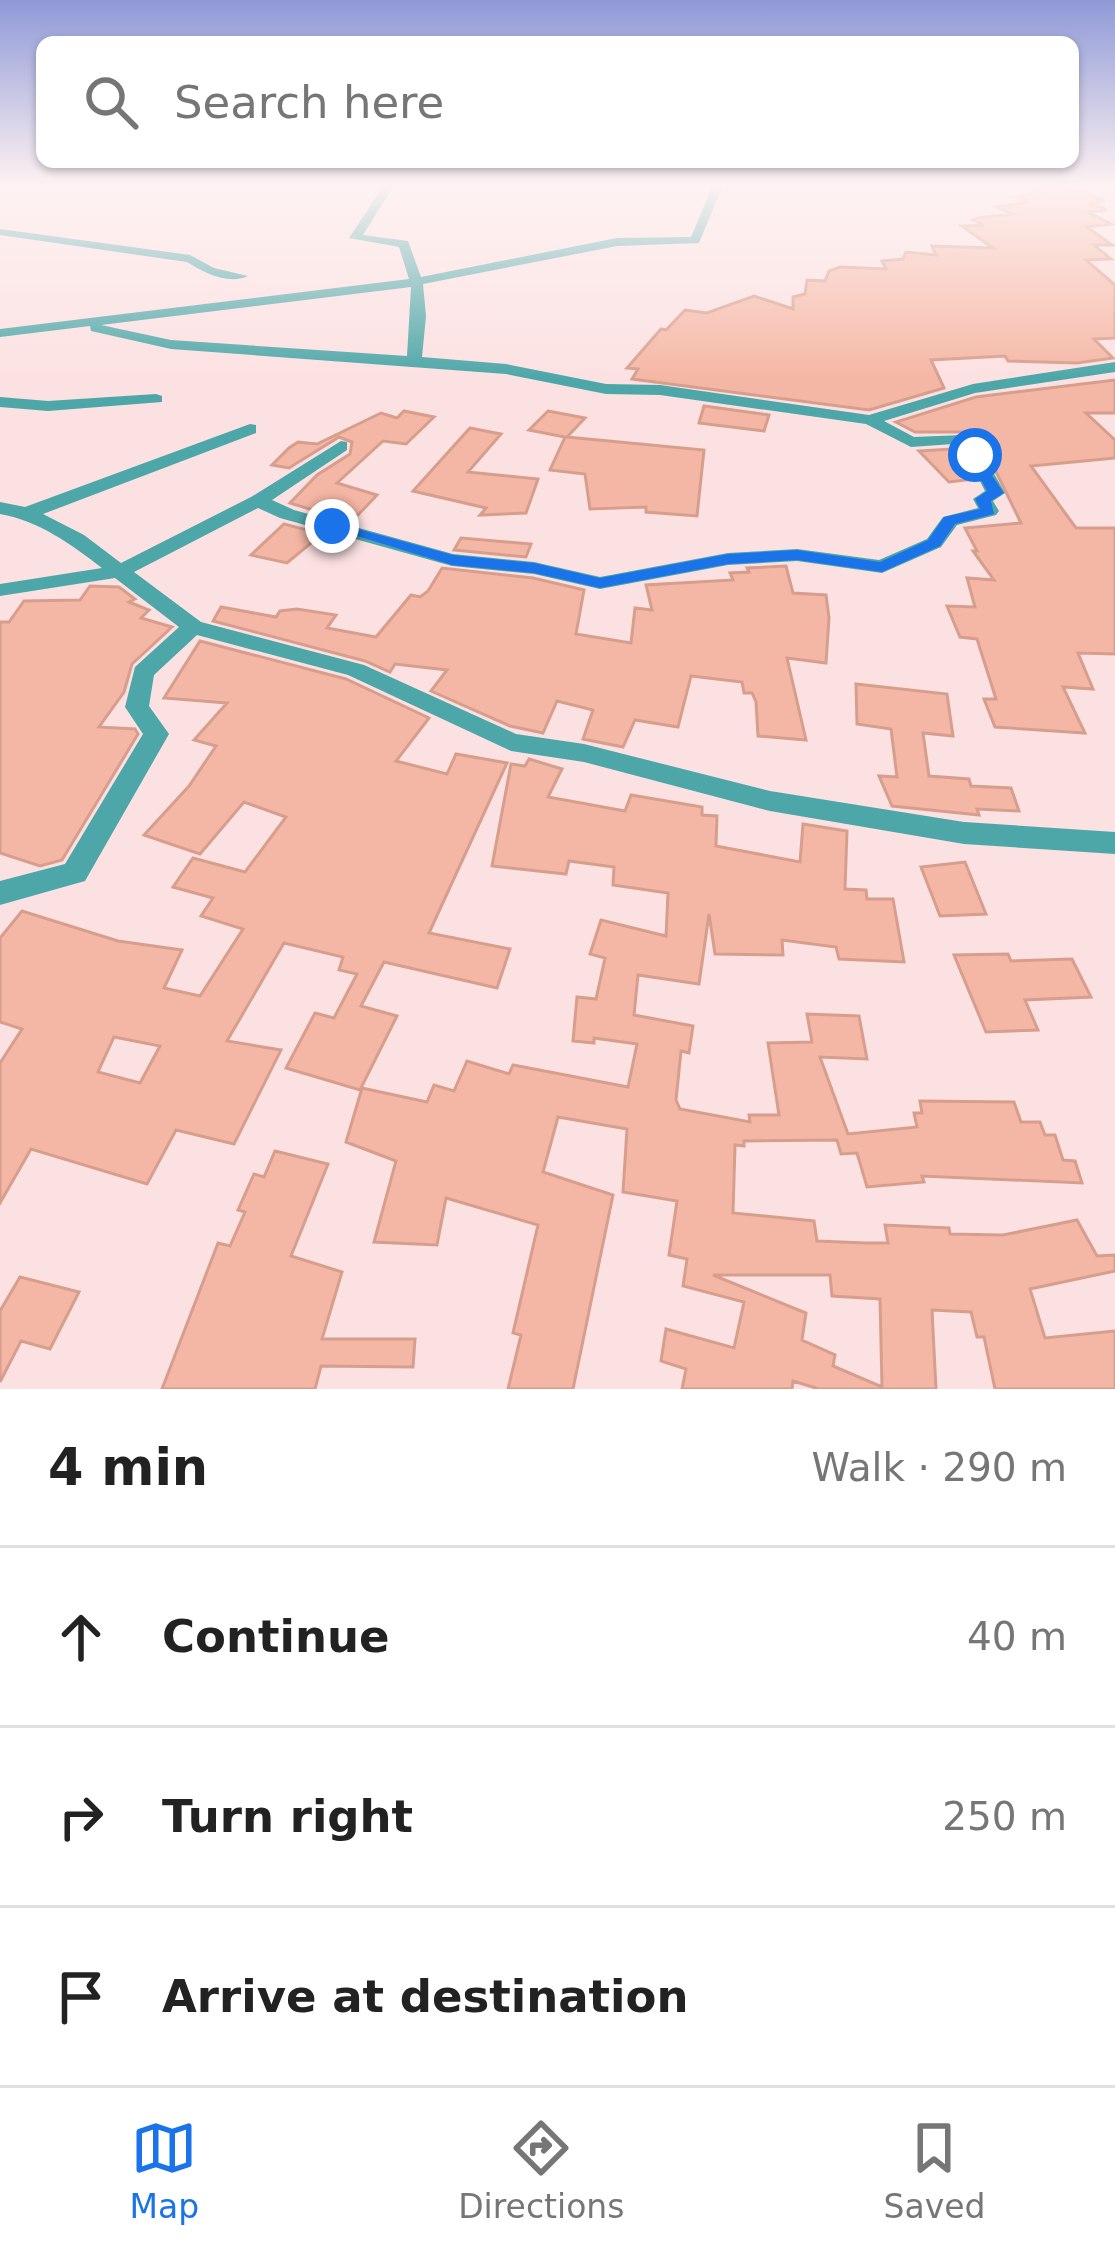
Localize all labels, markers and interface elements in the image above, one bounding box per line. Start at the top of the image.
search box [36,36,1079,168]
icon: search [78,69,144,135]
text: Search here [174,76,444,129]
route start [948,428,1002,482]
route end [305,499,359,553]
text: 4 min [48,1438,208,1497]
text: Walk · 290 m [812,1445,1067,1490]
icon: ahead [48,1604,114,1670]
text: Continue [162,1610,390,1663]
text: 40 m [967,1614,1067,1659]
icon: right [48,1784,114,1850]
text: Turn right [162,1790,413,1843]
text: 250 m [942,1794,1067,1839]
icon: arrive [48,1964,114,2030]
text: Arrive at destination [162,1970,688,2023]
tab: Map [130,2115,199,2226]
tab: Directions [458,2115,624,2226]
tab: Saved [884,2115,985,2226]

